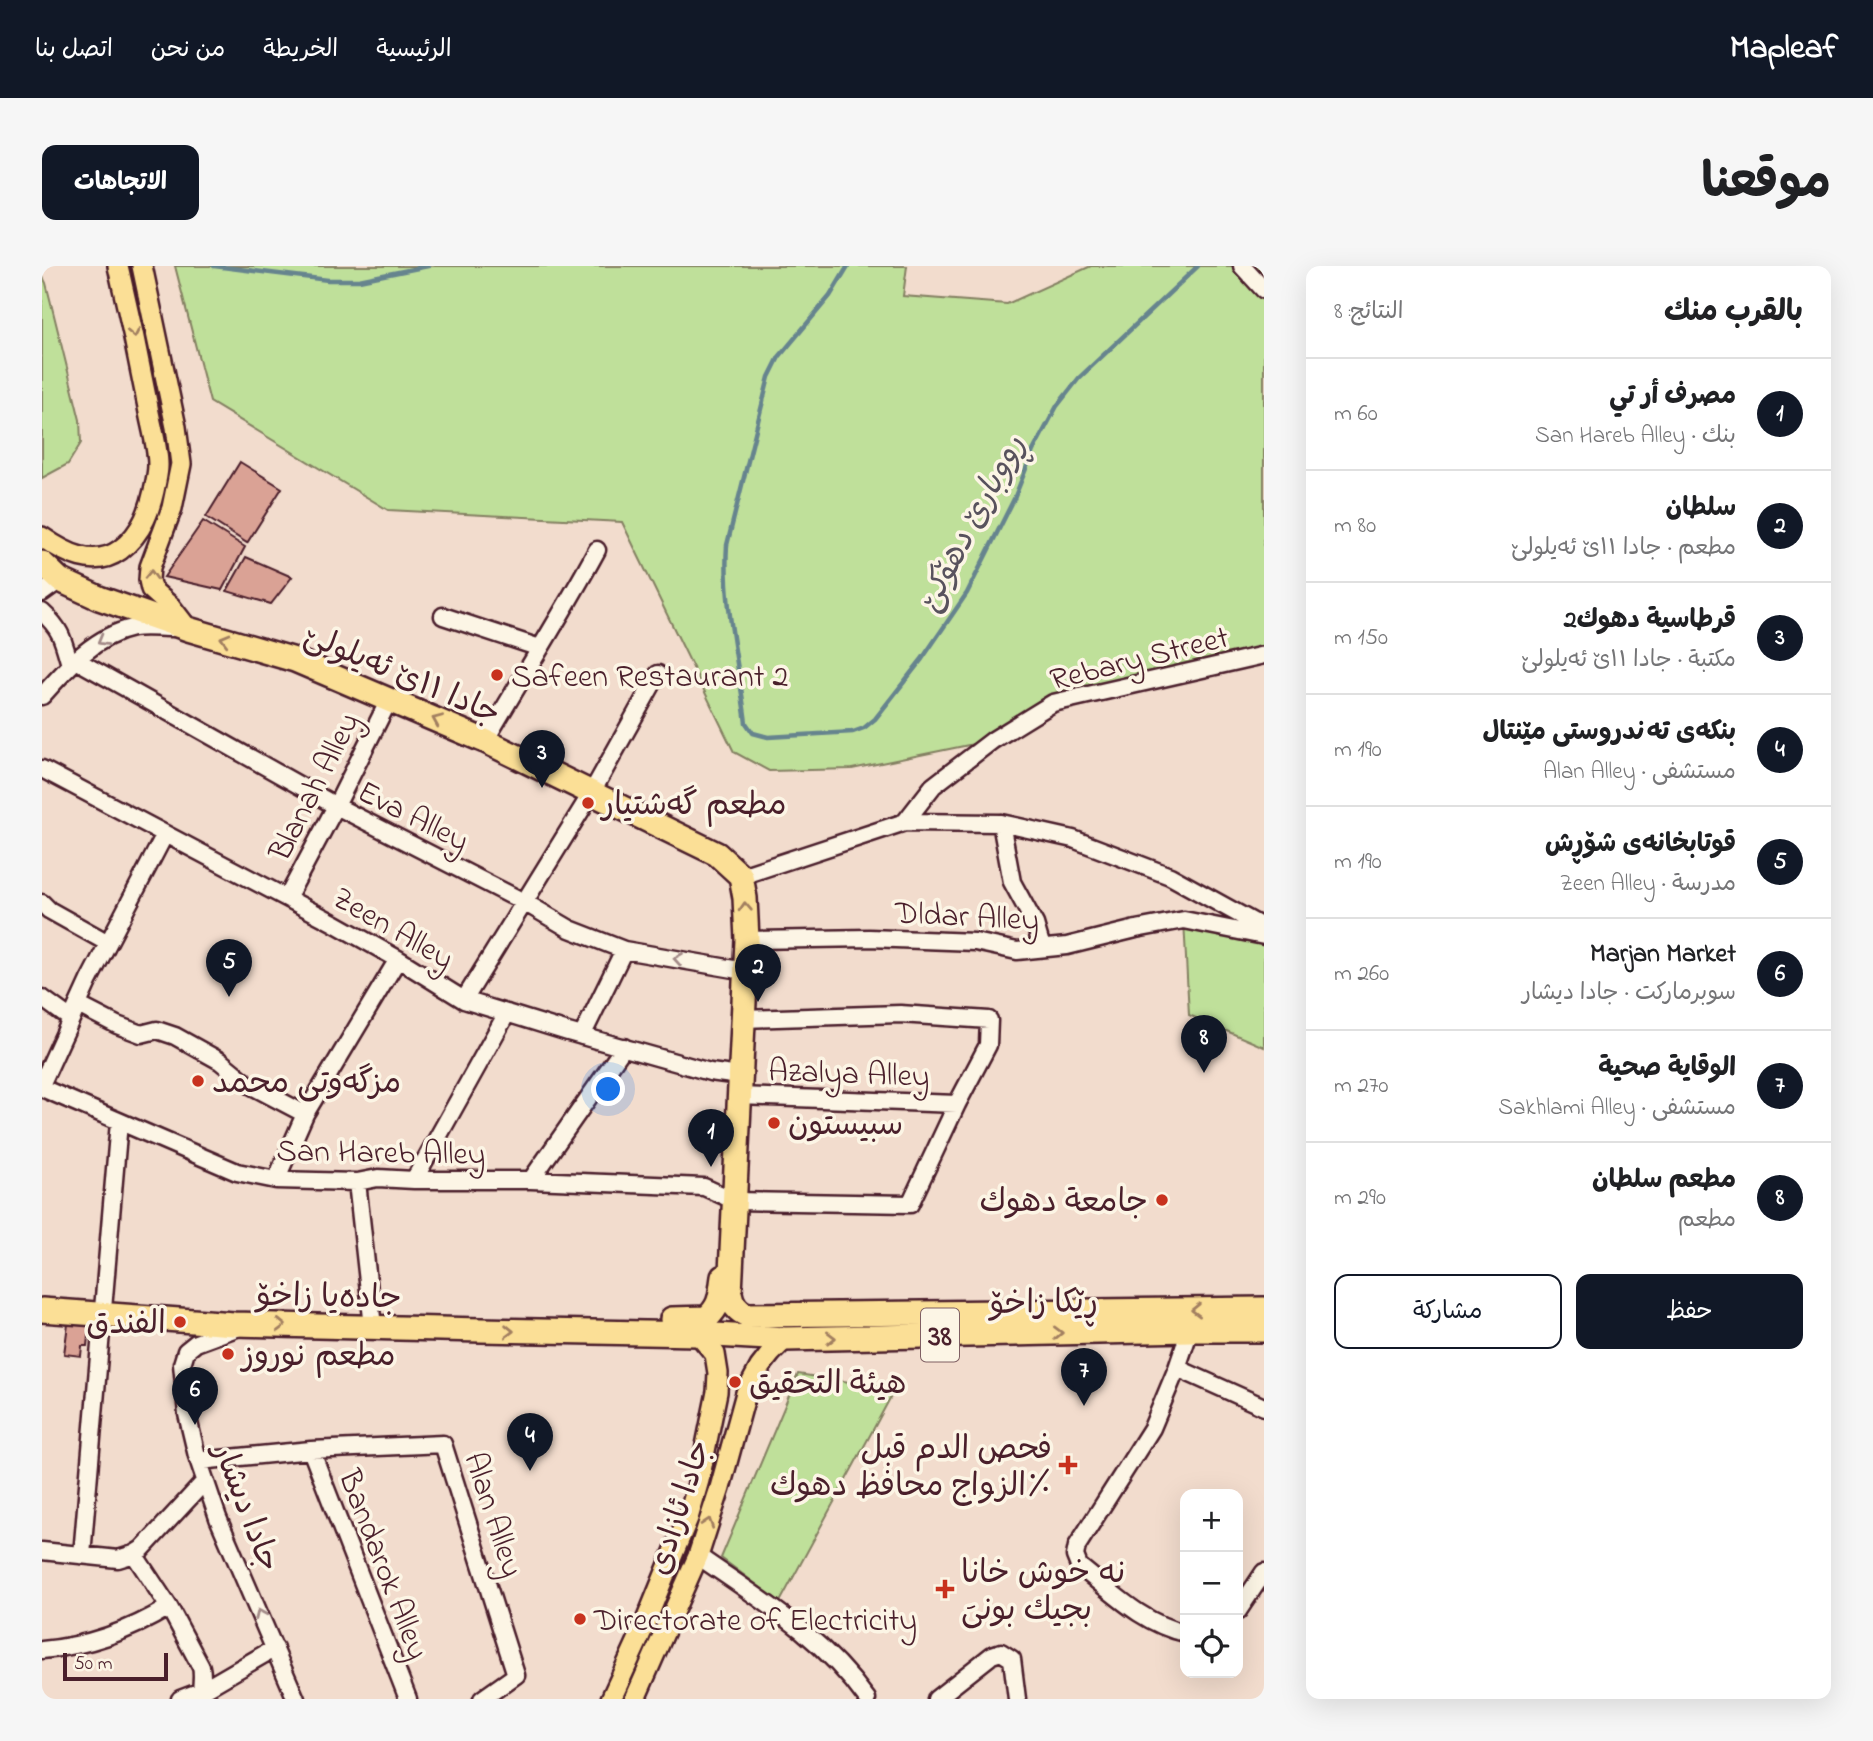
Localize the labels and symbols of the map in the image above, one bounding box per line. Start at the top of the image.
one-way arrow [125,326,140,338]
water label: ڕووبارێ دهۆكێ [906,427,1039,620]
one-way arrow [144,569,159,580]
street label: جادا ١١ێ ئه‌یلولێ [296,614,507,739]
street label: Rebary Street [1046,615,1234,705]
one-way arrow [97,633,110,646]
one-way arrow [219,633,231,647]
place label: Safeen Restaurant 2 [511,655,788,702]
marker: Safeen Restaurant 2 [489,667,505,683]
street label: Blanah Alley [258,705,374,871]
one-way arrow [432,715,444,729]
pin: 3 [519,730,565,788]
street label: Eva Alley [348,770,476,866]
place label: مطعم گەشتیار [599,783,787,830]
marker: مطعم گەشتیار [580,795,596,811]
street label: Zeen Alley [323,876,462,984]
street label: Dldar Alley [892,891,1040,946]
one-way arrow [738,901,753,912]
pin: 5 [206,939,252,997]
pin: 2 [735,944,781,1002]
one-way arrow [672,953,684,968]
pin: 8 [1181,1015,1227,1073]
street label: Azalya Alley [767,1049,930,1102]
place label: مزگەوتی محمد [212,1061,401,1108]
your location [591,1072,625,1106]
marker: مزگەوتی محمد [190,1073,206,1089]
place label: سبيستون [788,1103,903,1150]
pin: 1 [688,1109,734,1167]
marker: سبيستون [766,1115,782,1131]
street label: San Hareb Alley [276,1129,486,1180]
place label: جامعة دهوك [980,1180,1148,1227]
marker: جامعة دهوك [1154,1192,1170,1208]
street label: جادەیا زاخۆ [253,1274,402,1323]
street label: ڕێکا زاخۆ [987,1280,1099,1329]
place label: الفندق [86,1302,166,1349]
one-way arrow [1190,1302,1201,1317]
road number: 38 [921,1308,959,1362]
marker: الفندق [172,1314,188,1330]
one-way arrow [276,1317,287,1333]
one-way arrow [504,1323,514,1339]
one-way arrow [1053,1325,1064,1340]
one-way arrow [826,1330,837,1345]
place label: مطعم نوروز [239,1334,396,1381]
marker: مطعم نوروز [220,1346,236,1362]
pin: 7 [1061,1348,1107,1406]
place label: هيئة التحقيق [749,1362,907,1409]
pin: 6 [172,1367,218,1425]
marker: هيئة التحقيق [727,1374,743,1390]
pin: 4 [507,1413,553,1471]
place label: فحص الدم قبل الزواج محافظ دهوك٪ [770,1427,1052,1511]
street label: جادا دیشار [198,1434,291,1579]
street label: جادا ئازادی [637,1434,725,1582]
street label: Alan Alley [449,1447,534,1584]
marker: فحص الدم قبل الزواج محافظ دهوك٪ [1058,1455,1078,1475]
street label: Bandarok Alley [324,1463,440,1667]
one-way arrow [700,1518,714,1530]
place label: نه خوش خانا بجيك بونىَ [961,1551,1125,1635]
marker: نه خوش خانا بجيك بونىَ [935,1579,955,1599]
place label: Directorate of Electricity [593,1599,917,1646]
one-way arrow [254,1608,268,1621]
marker: Directorate of Electricity [572,1611,588,1627]
scale bar [63,1650,168,1682]

